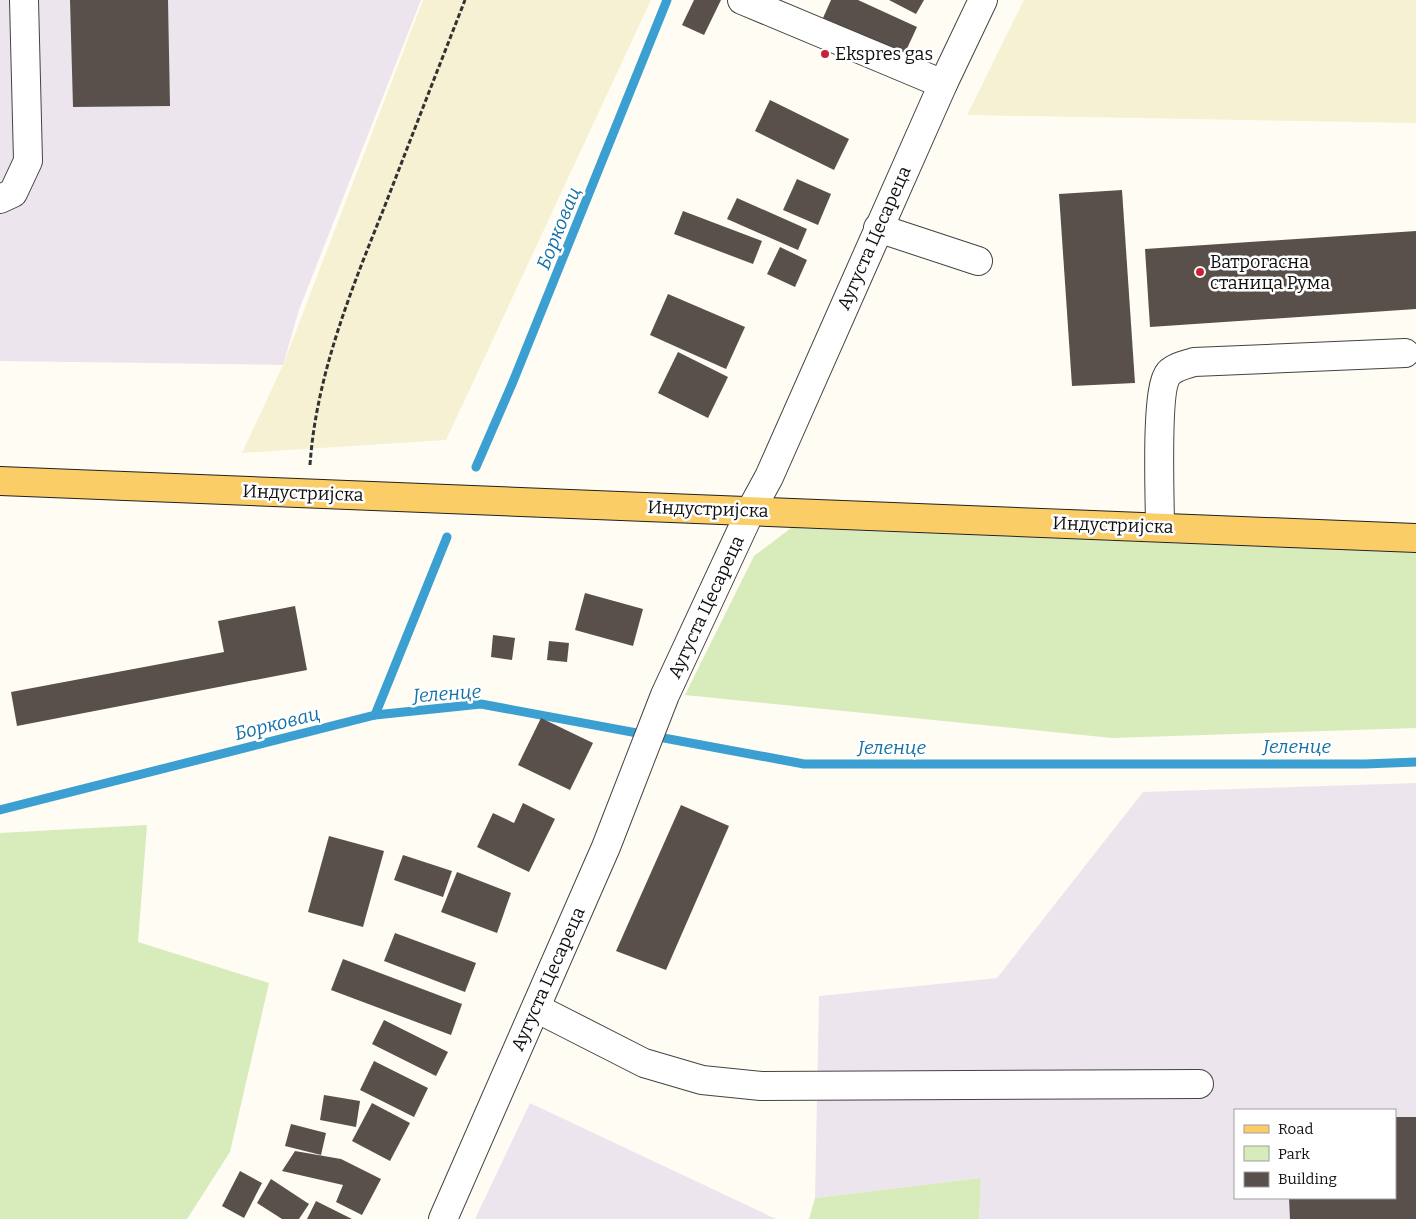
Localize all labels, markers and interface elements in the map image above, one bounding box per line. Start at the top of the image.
place label: Ekspres gas [835,43,933,65]
marker: Ekspres gas [819,48,831,60]
street label: Аугуста Цесареца [832,163,916,313]
water label: Борковац [531,183,585,273]
place label: Ватрогасна станица Рума [1210,251,1330,294]
marker: Ватрогасна станица Рума [1194,266,1206,278]
street label: Индустријска [242,480,364,506]
street label: Индустријска [647,496,769,522]
street label: Индустријска [1052,512,1174,538]
street label: Аугуста Цесареца [663,532,749,682]
water label: Јеленце [410,680,482,707]
water label: Борковац [232,702,322,745]
water label: Јеленце [1261,735,1331,758]
water label: Јеленце [856,736,926,759]
street label: Аугуста Цесареца [506,904,590,1054]
legend [1234,1109,1396,1199]
text: Road [1278,1120,1313,1138]
text: Park [1278,1145,1310,1163]
text: Building [1278,1170,1337,1188]

